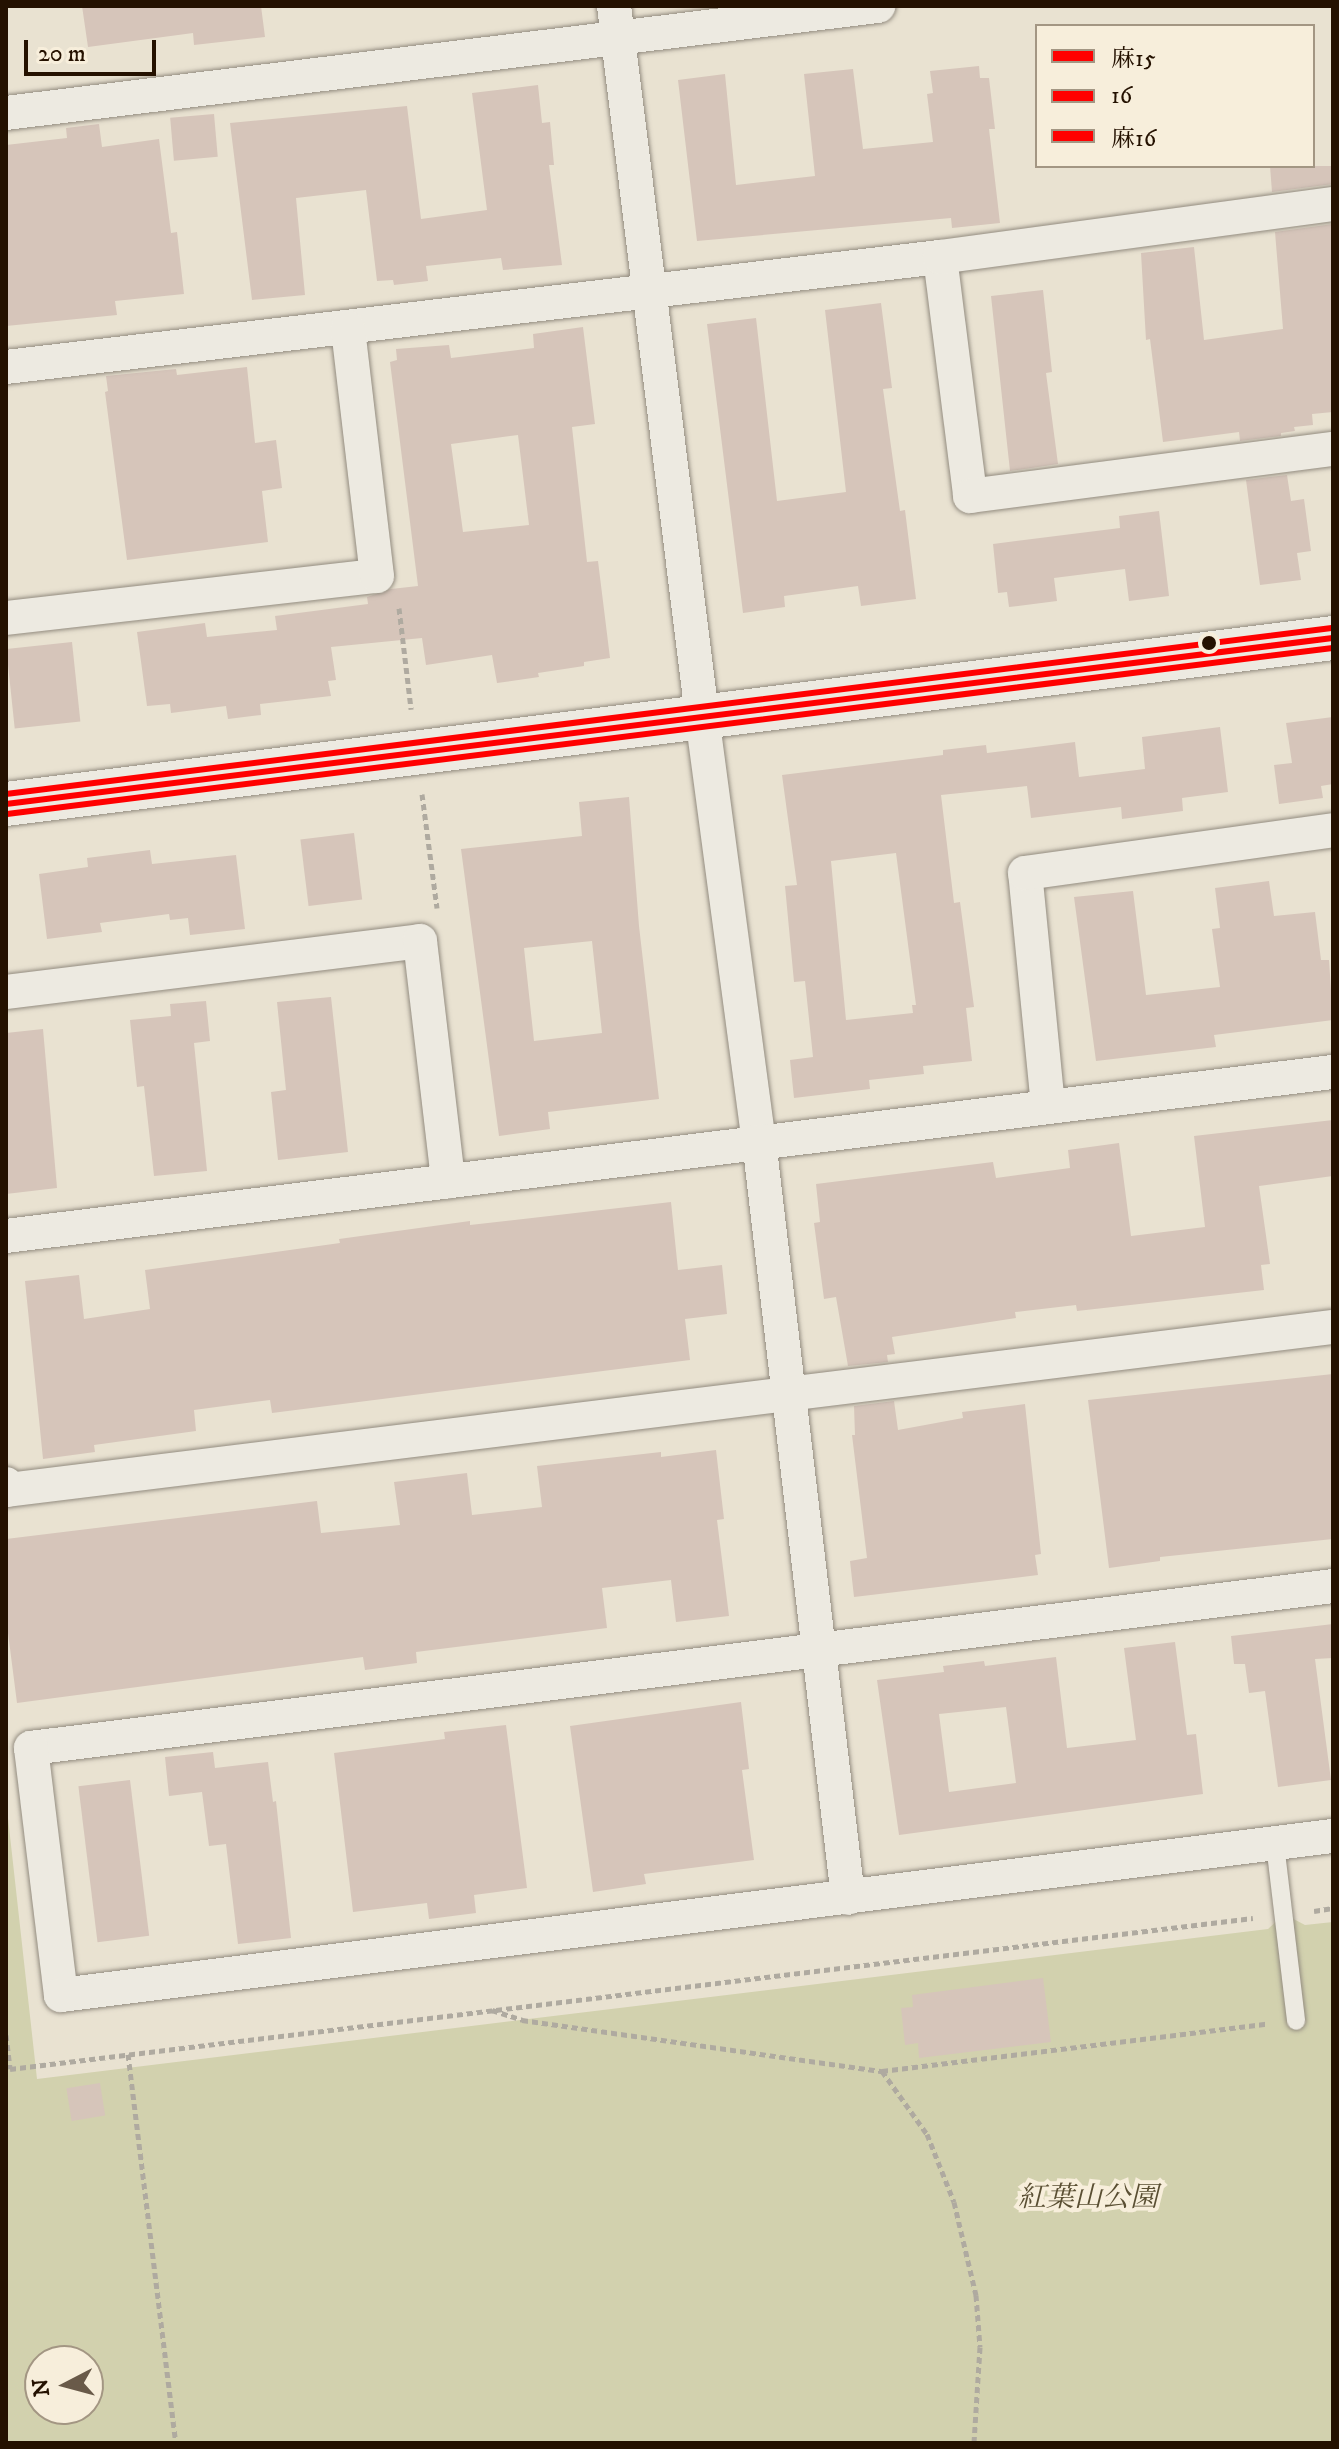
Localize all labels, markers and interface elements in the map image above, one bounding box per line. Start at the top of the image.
scale bar [28,24,160,74]
legend [1035,24,1315,168]
text: 20 m [38,39,86,69]
text: 麻15 [1111,44,1156,74]
text: 16 [1111,81,1132,111]
text: 麻16 [1111,124,1156,154]
unlabelled marker [1201,635,1217,651]
park label: 紅葉山公園 [1018,2181,1158,2215]
north arrow [24,2345,104,2425]
text: N [27,2377,56,2398]

